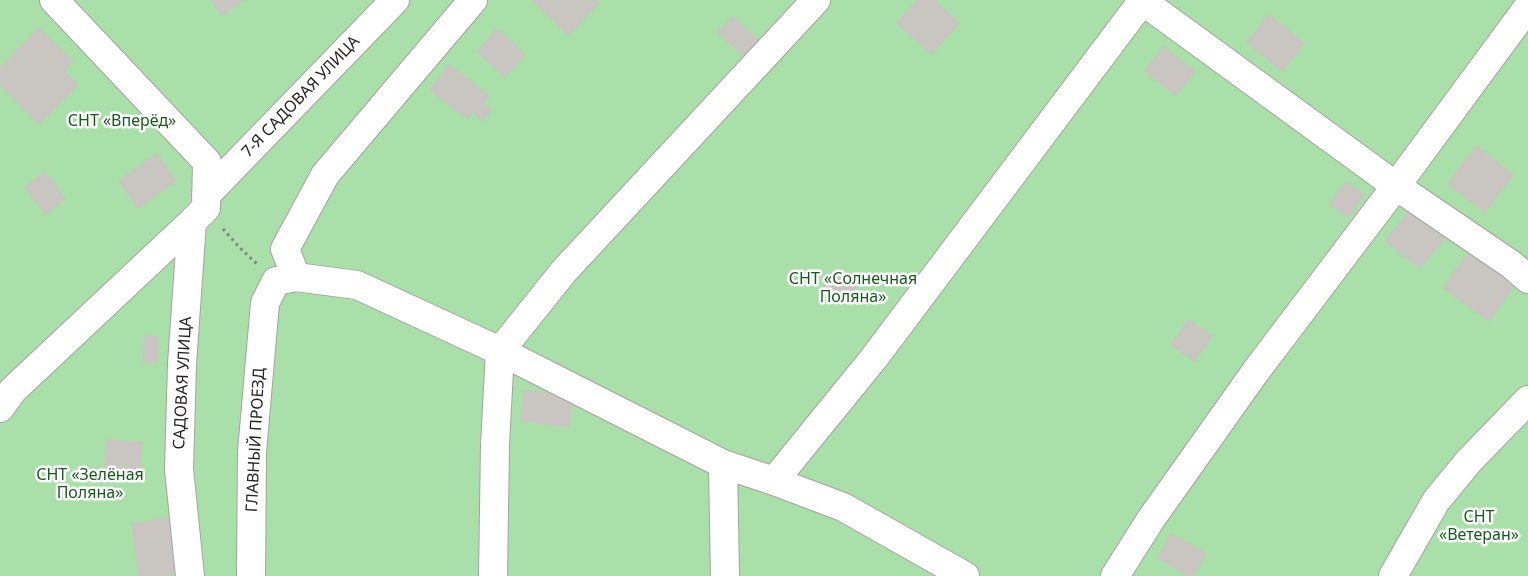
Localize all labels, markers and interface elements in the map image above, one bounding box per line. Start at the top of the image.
street label: 7-Я САДОВАЯ УЛИЦА [238,32,364,162]
park label: СНТ «Вперёд» [68,111,176,131]
park label: СНТ «Солнечная Поляна» [789,269,917,307]
street label: САДОВАЯ УЛИЦА [170,316,196,450]
street label: ГЛАВНЫЙ ПРОЕЗД [243,367,269,513]
park label: СНТ «Зелёная Поляна» [36,465,144,503]
park label: СНТ «Ветеран» [1439,507,1519,545]

